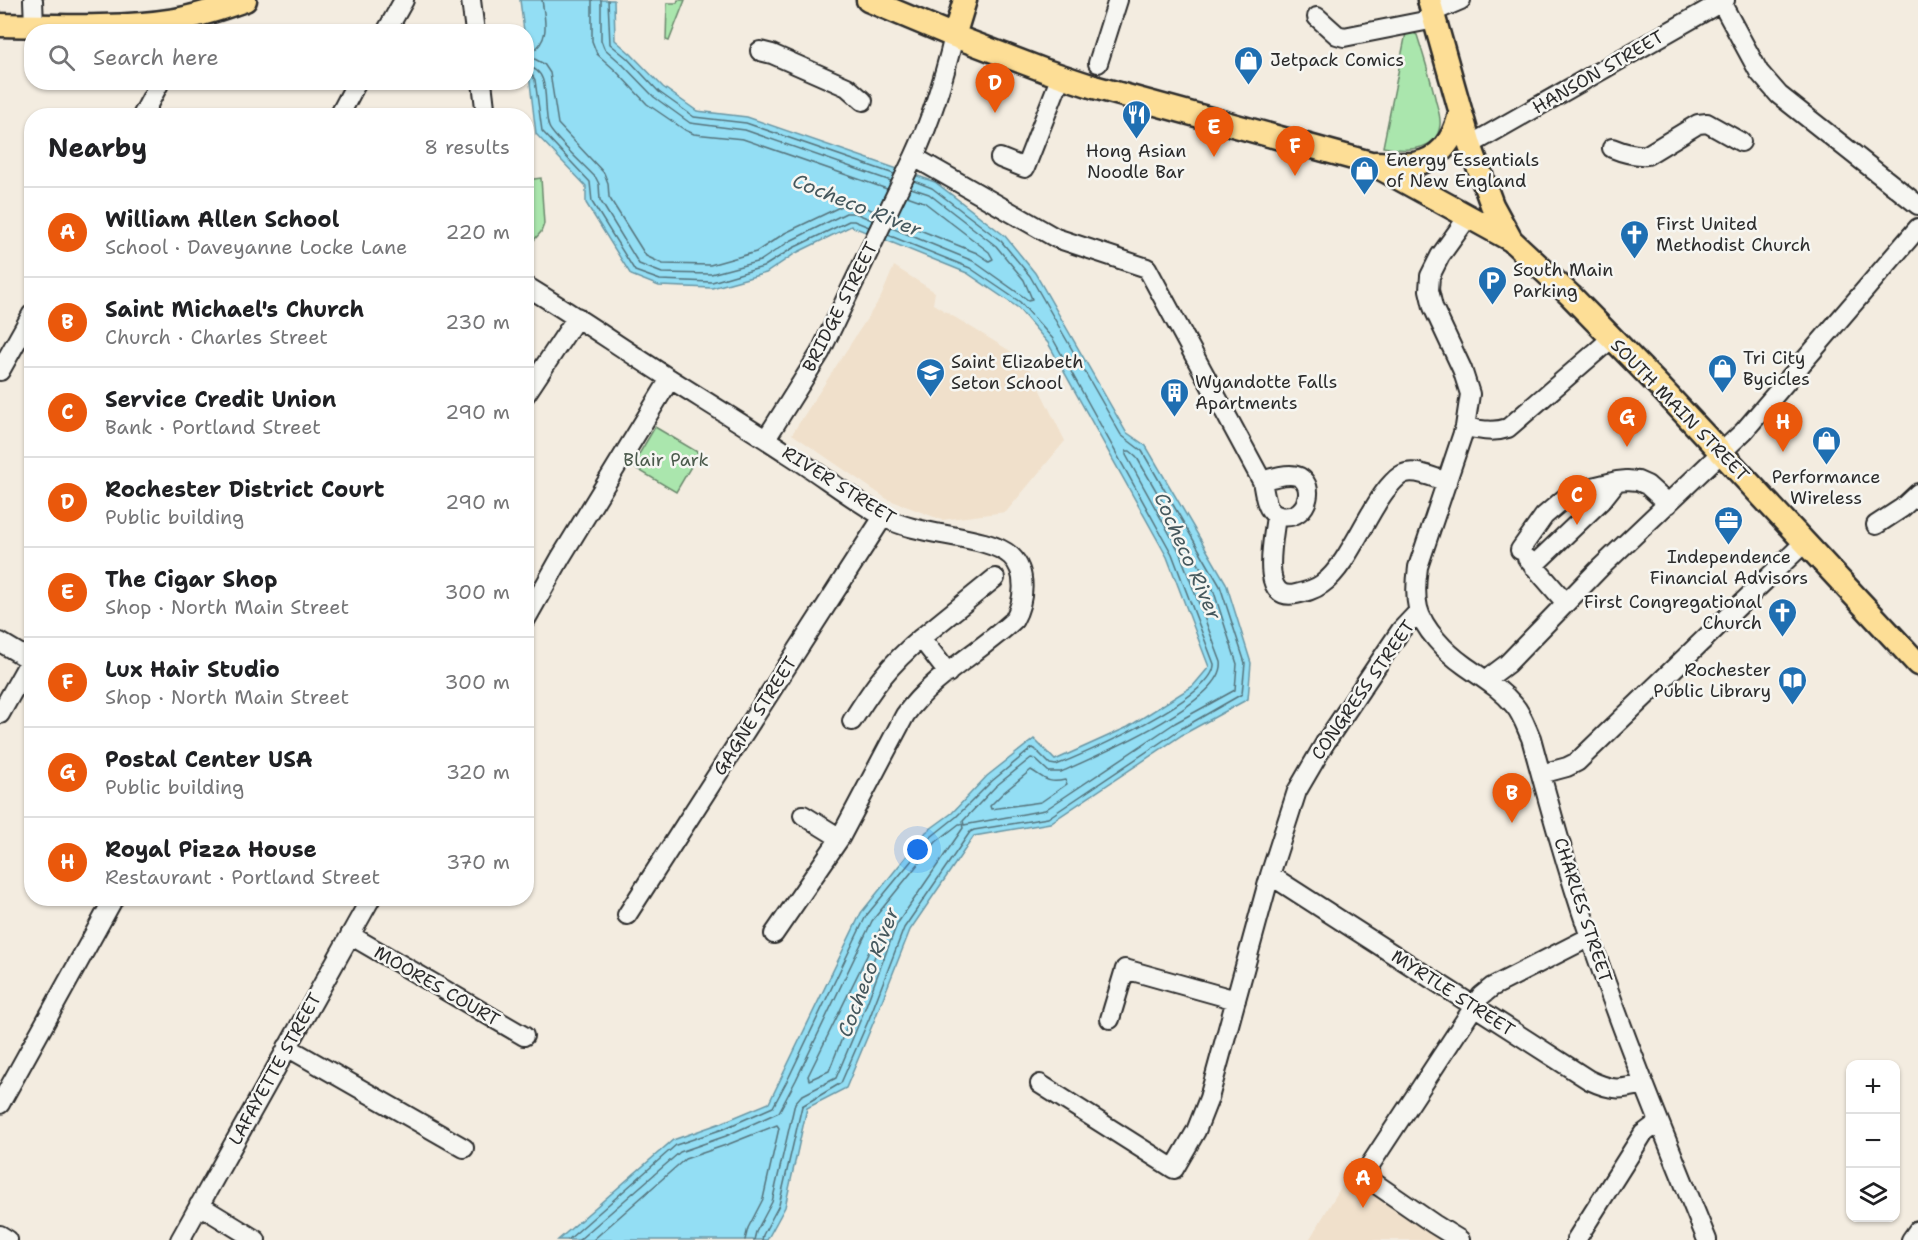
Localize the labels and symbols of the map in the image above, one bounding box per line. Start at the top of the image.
street label: HANSON STREET [1528,25,1668,119]
shop icon: Jetpack Comics [1233,44,1265,86]
place label: Jetpack Comics [1270,48,1404,72]
pin: D [976,63,1014,113]
restaurant icon: Hong Asian Noodle Bar [1120,98,1152,140]
pin: E [1194,108,1234,157]
pin: F [1276,126,1314,176]
place label: Hong Asian Noodle Bar [1086,139,1186,184]
place label: Energy Essentials of New England [1386,148,1539,193]
shop icon: Energy Essentials of New England [1349,154,1381,196]
water label: Cocheco River [789,167,926,243]
place label: First United Methodist Church [1656,212,1811,257]
church icon: First United Methodist Church [1619,218,1651,260]
street label: BRIDGE STREET [797,238,883,376]
place label: South Main Parking [1513,258,1613,303]
parking icon: South Main Parking [1476,264,1508,306]
street label: SOUTH MAIN STREET [1605,333,1755,487]
place label: Tri City Bycicles [1743,346,1810,391]
place label: Saint Elizabeth Seton School [951,350,1083,395]
shop icon: Tri City Bycicles [1706,352,1738,394]
school or university icon: Saint Elizabeth Seton School [914,356,946,398]
place label: Wyandotte Falls Apartments [1195,370,1337,415]
building icon: Wyandotte Falls Apartments [1158,376,1190,418]
pin: G [1608,398,1646,447]
pin: H [1764,402,1802,452]
shop icon: Performance Wireless [1810,424,1842,466]
street label: RIVER STREET [777,440,901,530]
park label: Blair Park [623,448,709,472]
place label: Performance Wireless [1772,465,1880,510]
pin: C [1558,476,1596,525]
water label: Cocheco River [1148,488,1228,624]
office icon: Independence Financial Advisors [1713,504,1745,546]
place label: Independence Financial Advisors [1650,545,1808,590]
place label: First Congregational Church [1584,590,1763,635]
church icon: First Congregational Church [1767,596,1799,638]
street label: CONGRESS STREET [1306,615,1420,765]
street label: GAGNE STREET [708,652,802,780]
place label: Rochester Public Library [1653,658,1771,703]
library icon: Rochester Public Library [1776,664,1808,706]
pin: B [1492,774,1532,823]
street label: CHARLES STREET [1548,834,1618,986]
your location [903,835,932,864]
water label: Cocheco River [831,903,905,1041]
street label: MOORES COURT [370,940,504,1032]
street label: MYRTLE STREET [1387,944,1519,1042]
street label: LAFAYETTE STREET [223,989,327,1149]
pin: A [1344,1158,1382,1208]

